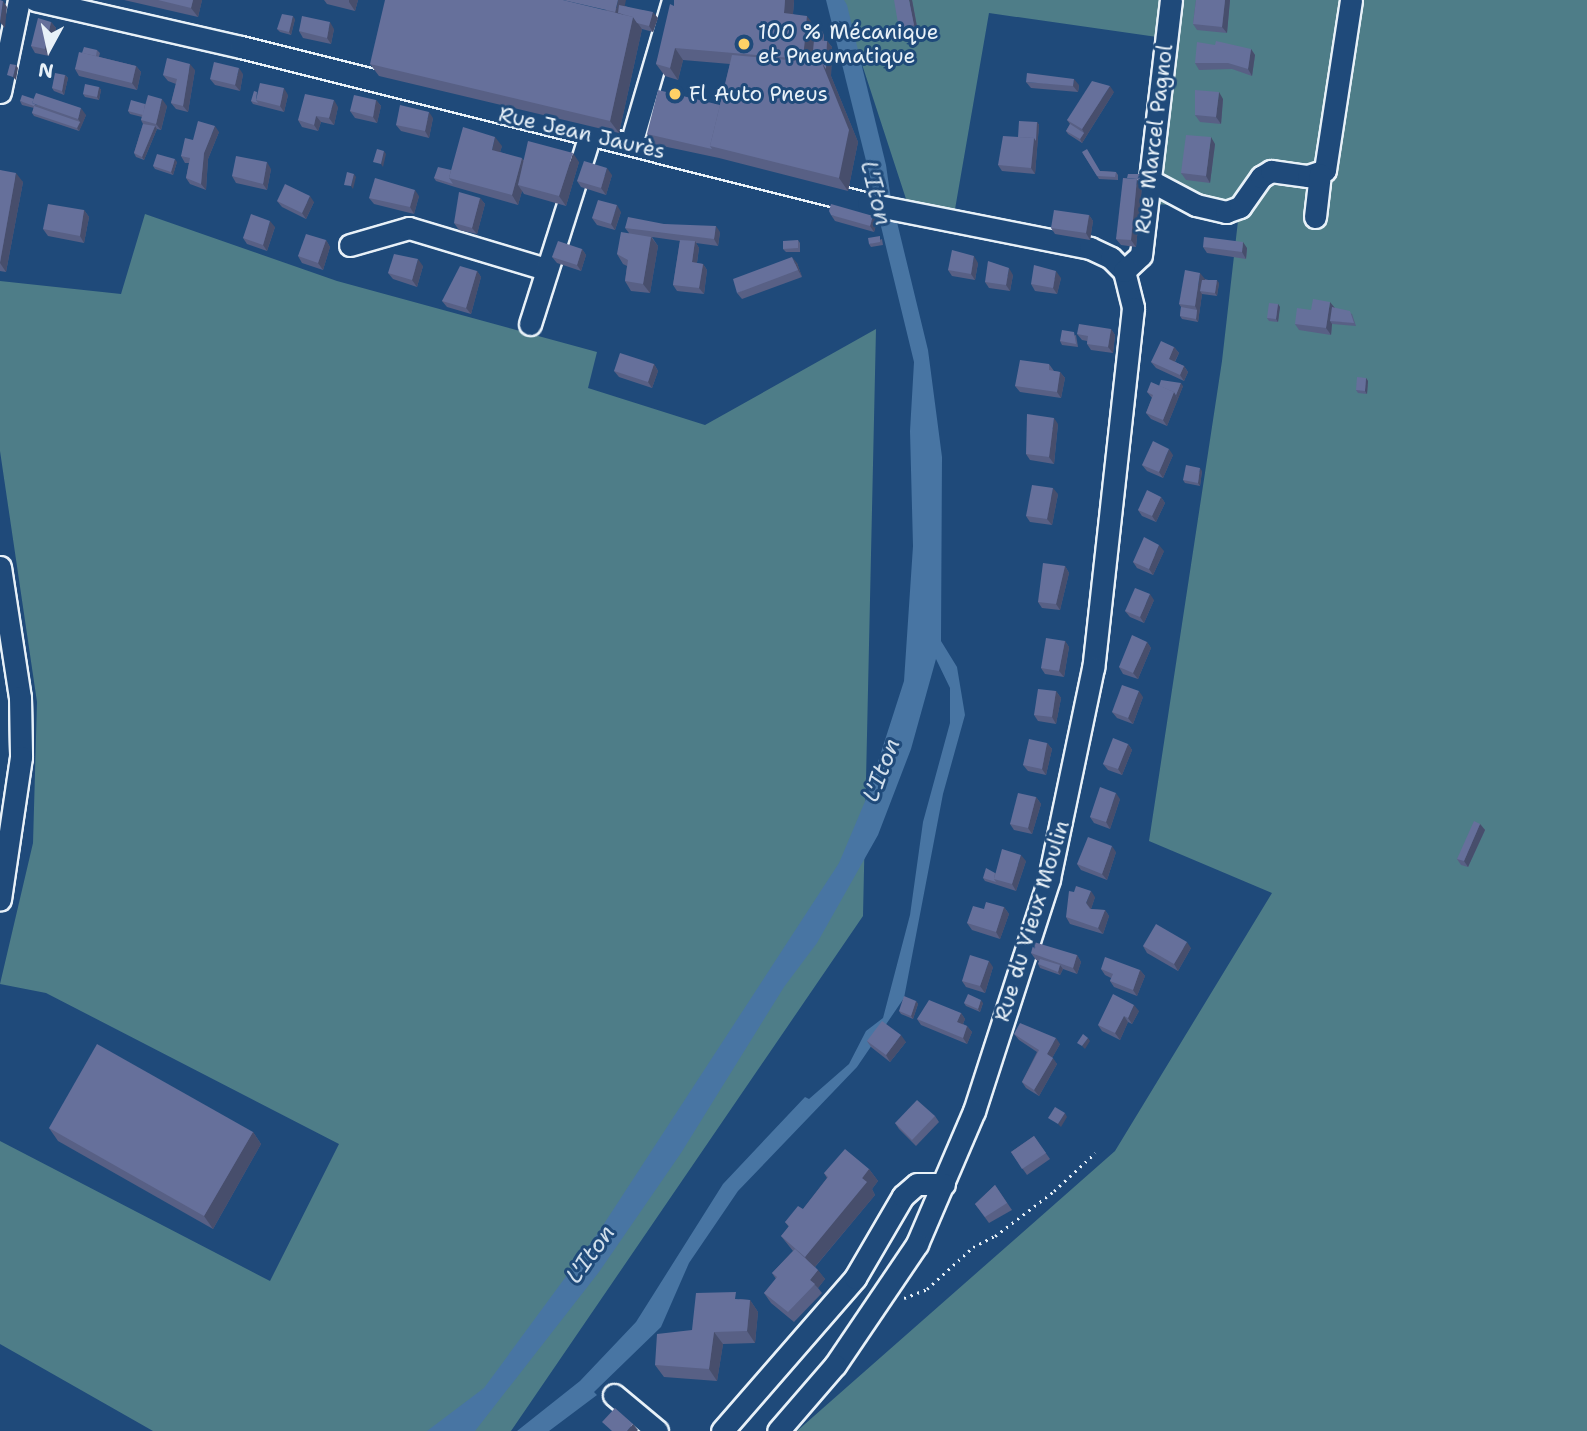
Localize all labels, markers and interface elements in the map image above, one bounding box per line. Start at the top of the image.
north arrow [14,14,84,84]
place label: 100 % Mécanique et Pneumatique [758,19,939,69]
marker: 100 % Mécanique et Pneumatique [736,36,752,52]
street label: Rue Marcel Pagnol [1130,43,1178,235]
text: N [37,57,55,84]
place label: Fl Auto Pneus [689,81,828,107]
marker: Fl Auto Pneus [667,86,683,102]
street label: Rue Jean Jaurès [496,102,668,164]
water label: L'Iton [855,158,897,228]
water label: L'Iton [856,734,906,806]
street label: Rue du Vieux Moulin [989,817,1075,1025]
water label: L'Iton [560,1219,620,1289]

